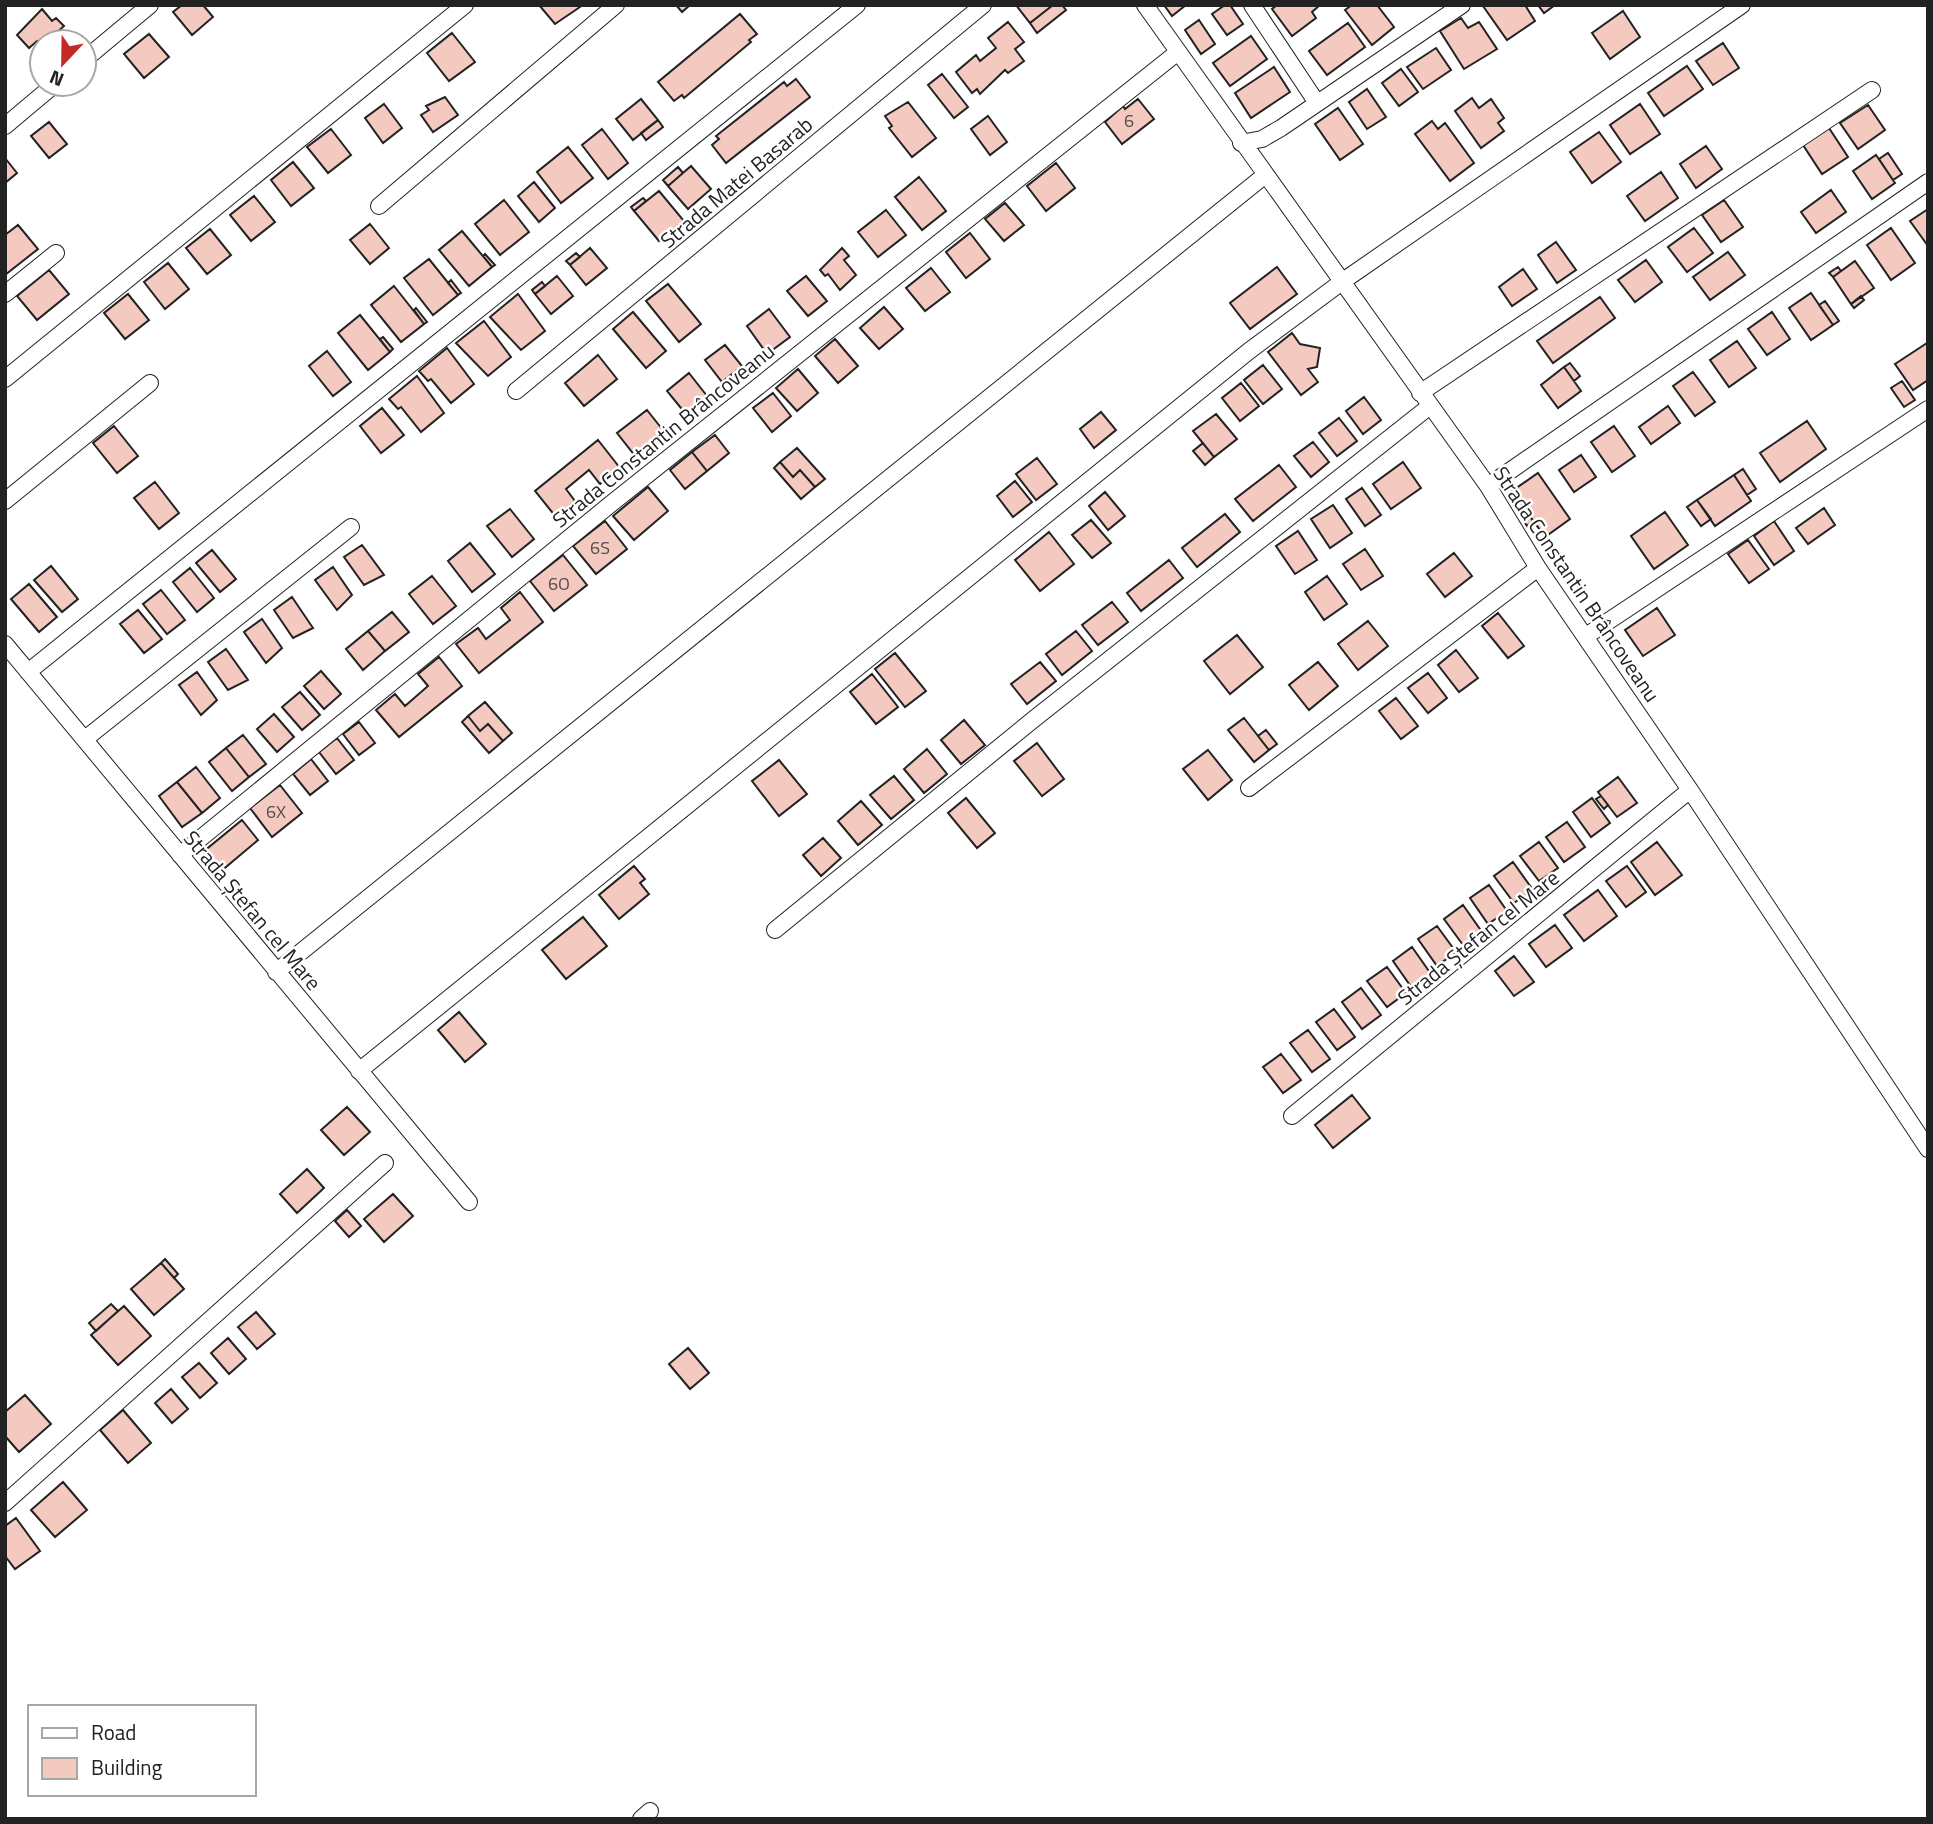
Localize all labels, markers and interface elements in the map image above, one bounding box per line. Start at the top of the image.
north arrow [28,28,98,98]
text: N [45,63,68,95]
house number: 6 [1124,107,1134,134]
street label: Strada Matei Basarab [653,109,819,255]
street label: Strada Constantin Brâncoveanu [545,335,781,535]
street label: Strada Constantin Brâncoveanu [1486,460,1668,708]
house number: 6S [590,534,610,561]
house number: 6O [548,570,570,597]
house number: 6X [266,798,286,825]
street label: Strada Ștefan cel Mare [176,823,330,997]
street label: Strada Ștefan cel Mare [1390,862,1566,1012]
legend [28,1705,256,1796]
text: Road [91,1716,136,1748]
text: Building [91,1751,163,1783]

